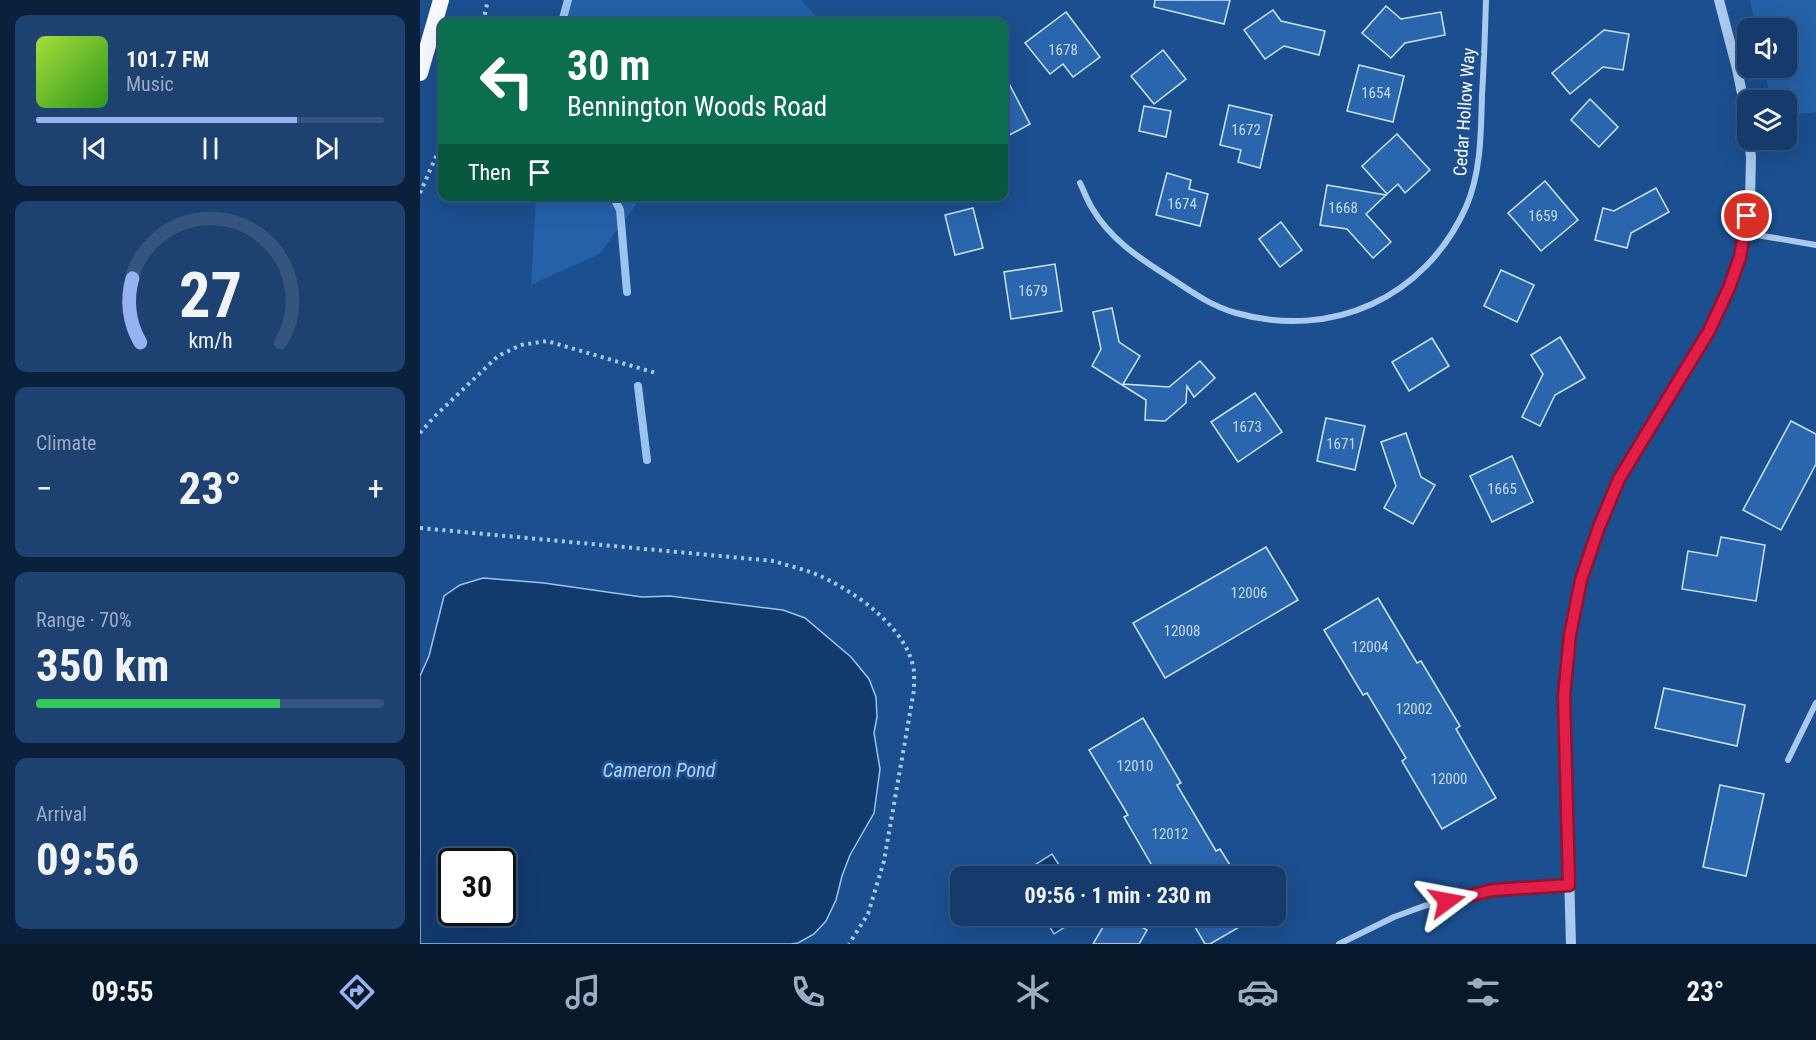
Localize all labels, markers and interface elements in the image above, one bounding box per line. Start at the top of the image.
map controls [1737,18,1797,150]
button: sound [1737,18,1797,78]
text: 30 m [567,41,650,90]
house number: 1678 [1048,41,1078,59]
icon: left [468,42,546,120]
text: 101.7 FM [126,47,209,72]
street label: Cedar Hollow Way [1449,47,1479,177]
text: Music [126,72,174,96]
house number: 1654 [1361,84,1391,102]
button: layers [1737,90,1797,150]
text: Bennington Woods Road [567,91,827,123]
house number: 1672 [1231,121,1261,139]
icon: previous [78,132,111,165]
icon: pause [194,132,227,165]
icon: next [310,132,343,165]
icon: arrive [523,156,556,189]
text: Then [468,160,511,185]
pin [1721,190,1772,241]
house number: 1674 [1167,195,1197,213]
house number: 1668 [1328,199,1358,217]
icon: arrive [1730,199,1763,232]
house number: 1659 [1528,207,1558,225]
text: 27 [178,259,242,332]
house number: 1679 [1018,282,1048,300]
text: km/h [188,329,232,354]
house number: 1673 [1232,418,1262,436]
text: Climate [36,431,96,455]
house number: 1671 [1326,435,1356,453]
text: 23° [179,462,242,515]
text: − [36,469,53,508]
text: + [368,469,384,508]
house number: 1665 [1487,480,1517,498]
house number: 12006 [1230,584,1268,602]
text: Range · 70% [36,608,132,632]
house number: 12008 [1163,622,1201,640]
house number: 12004 [1351,638,1389,656]
text: 350 km [36,639,169,692]
house number: 12002 [1395,700,1433,718]
house number: 12010 [1116,757,1154,775]
water label: Cameron Pond [603,758,716,782]
house number: 12000 [1430,770,1468,788]
text: Arrival [36,802,87,826]
house number: 12012 [1151,825,1189,843]
text: 09:56 [36,833,139,886]
speed limit sign: 30 [438,848,516,926]
position arrow [1415,869,1479,933]
text: 09:56 · 1 min · 230 m [1025,883,1211,908]
icon: directions [336,971,378,1013]
icon: music [562,971,604,1013]
icon: phone [787,971,829,1013]
icon: climate [1012,971,1054,1013]
icon: car [1237,971,1279,1013]
icon: filters [1462,971,1504,1013]
text: 09:55 [92,976,153,1008]
text: 23° [1687,976,1724,1008]

